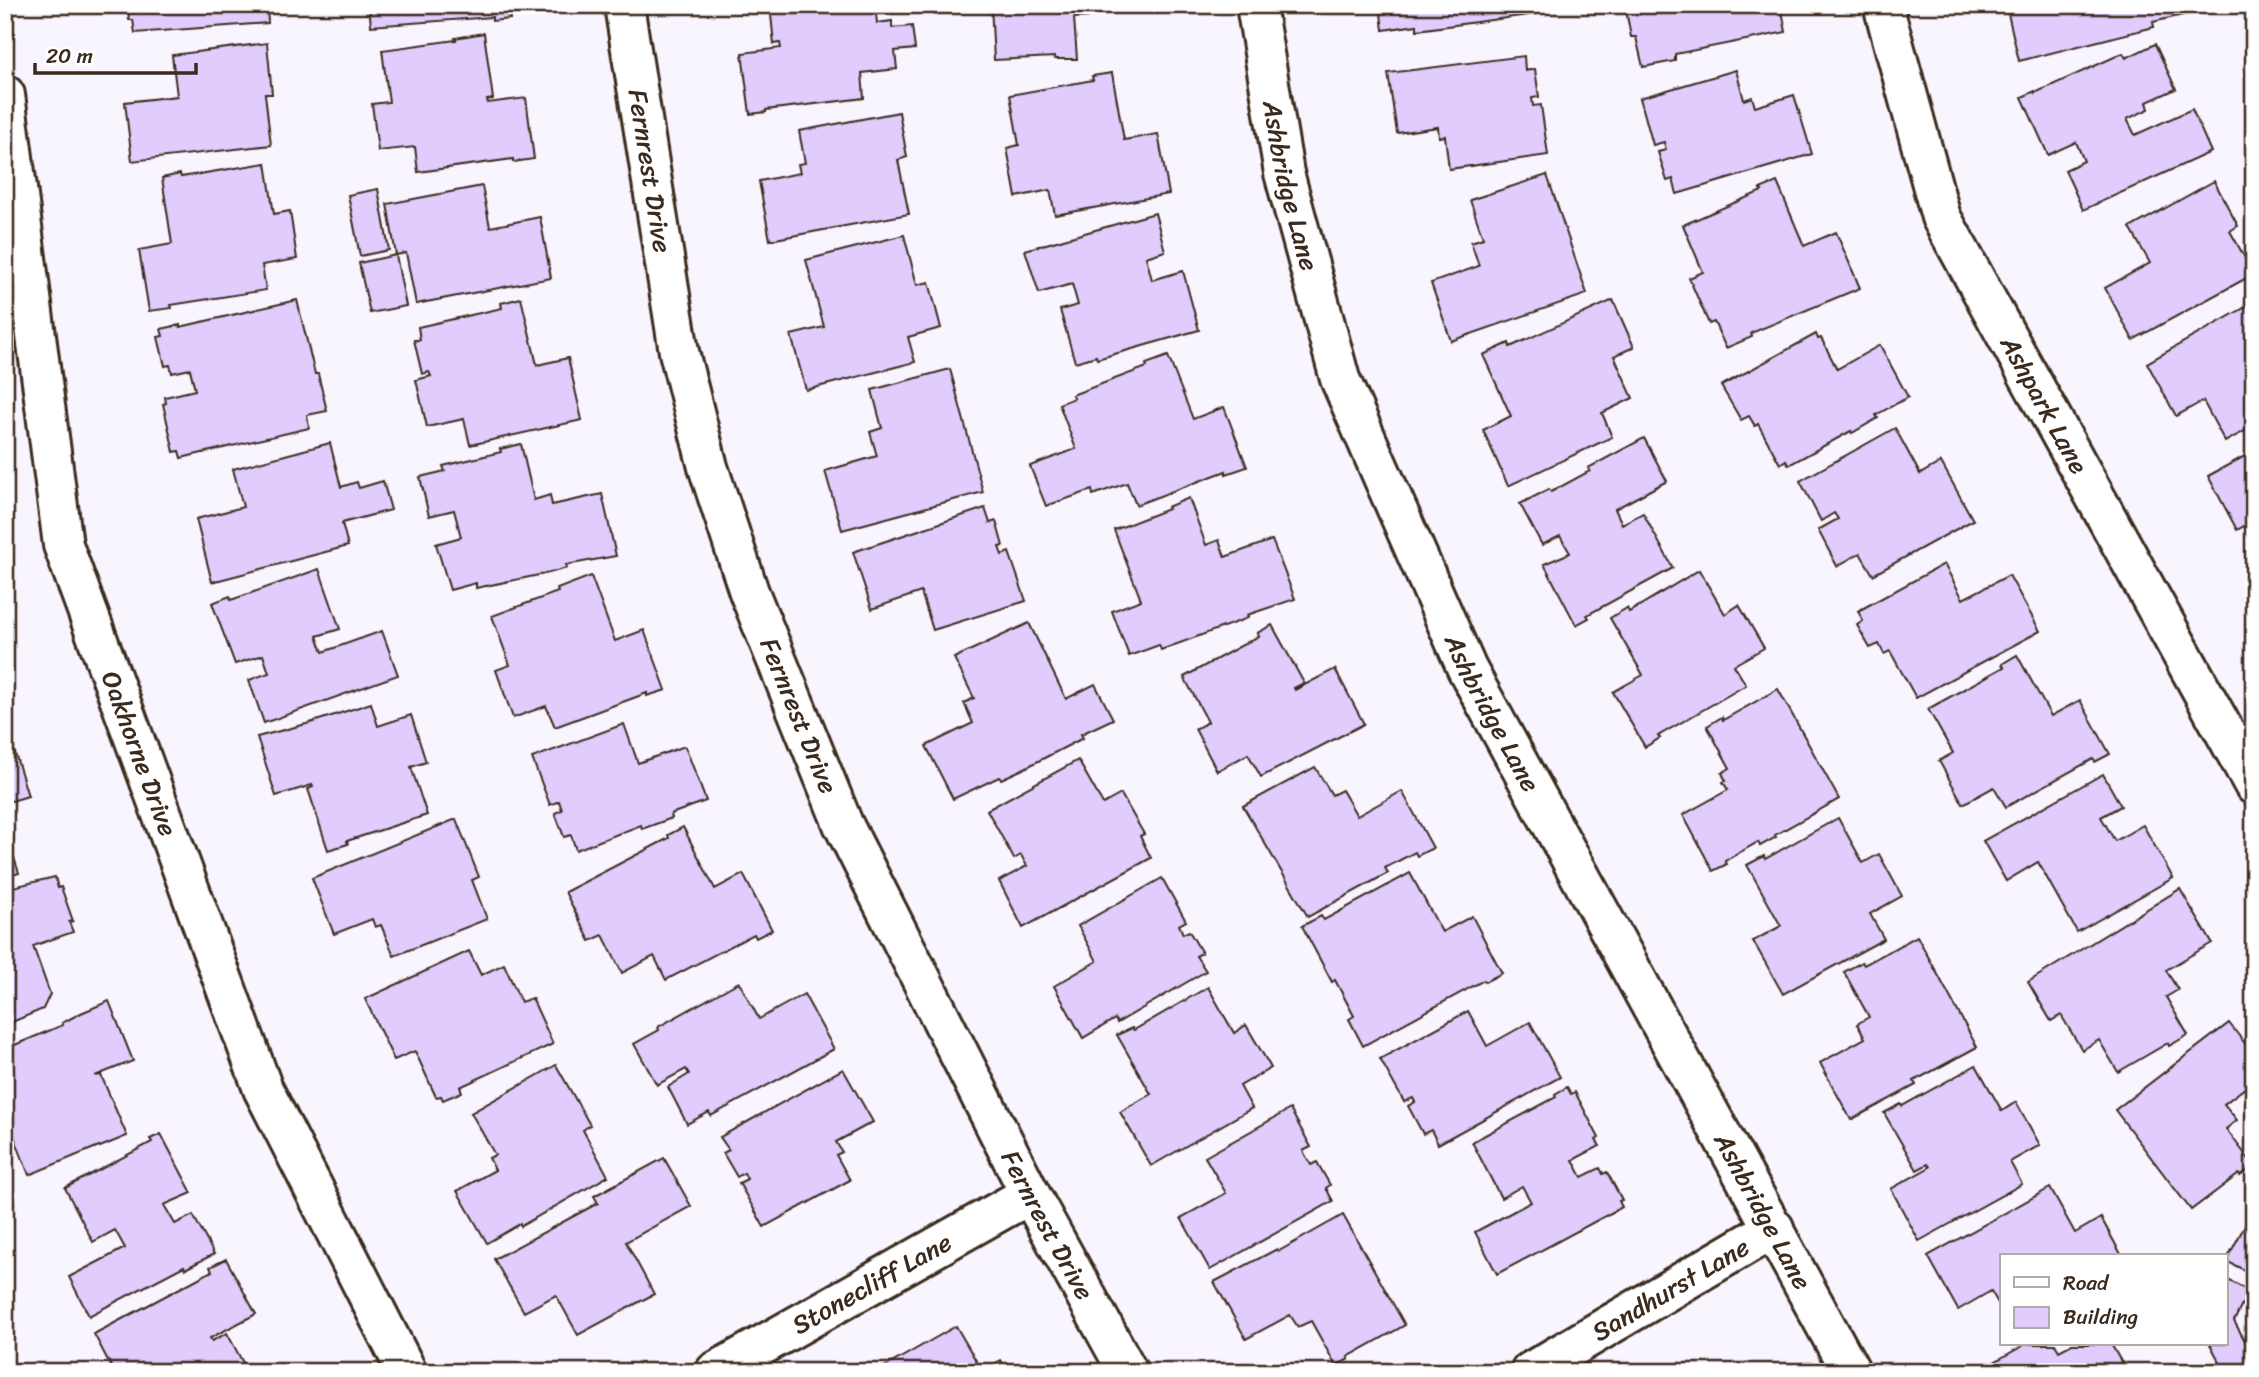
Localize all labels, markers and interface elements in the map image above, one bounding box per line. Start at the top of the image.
scale bar [35,32,196,76]
text: 20 m [46,37,93,75]
street label: Fernrest Drive [615,86,686,256]
street label: Ashbridge Lane [1249,96,1333,276]
street label: Ashpark Lane [1987,326,2102,483]
street label: Ashbridge Lane [1431,626,1553,801]
street label: Fernrest Drive [747,631,851,801]
street label: Oakhorne Drive [88,664,191,843]
street label: Ashbridge Lane [1701,1123,1825,1298]
street label: Fernrest Drive [988,1142,1107,1309]
street label: Stonecliff Lane [783,1220,961,1347]
street label: Sandhurst Lane [1582,1224,1758,1354]
legend [2000,1254,2228,1346]
text: Road [2063,1264,2110,1302]
text: Building [2063,1298,2139,1336]

